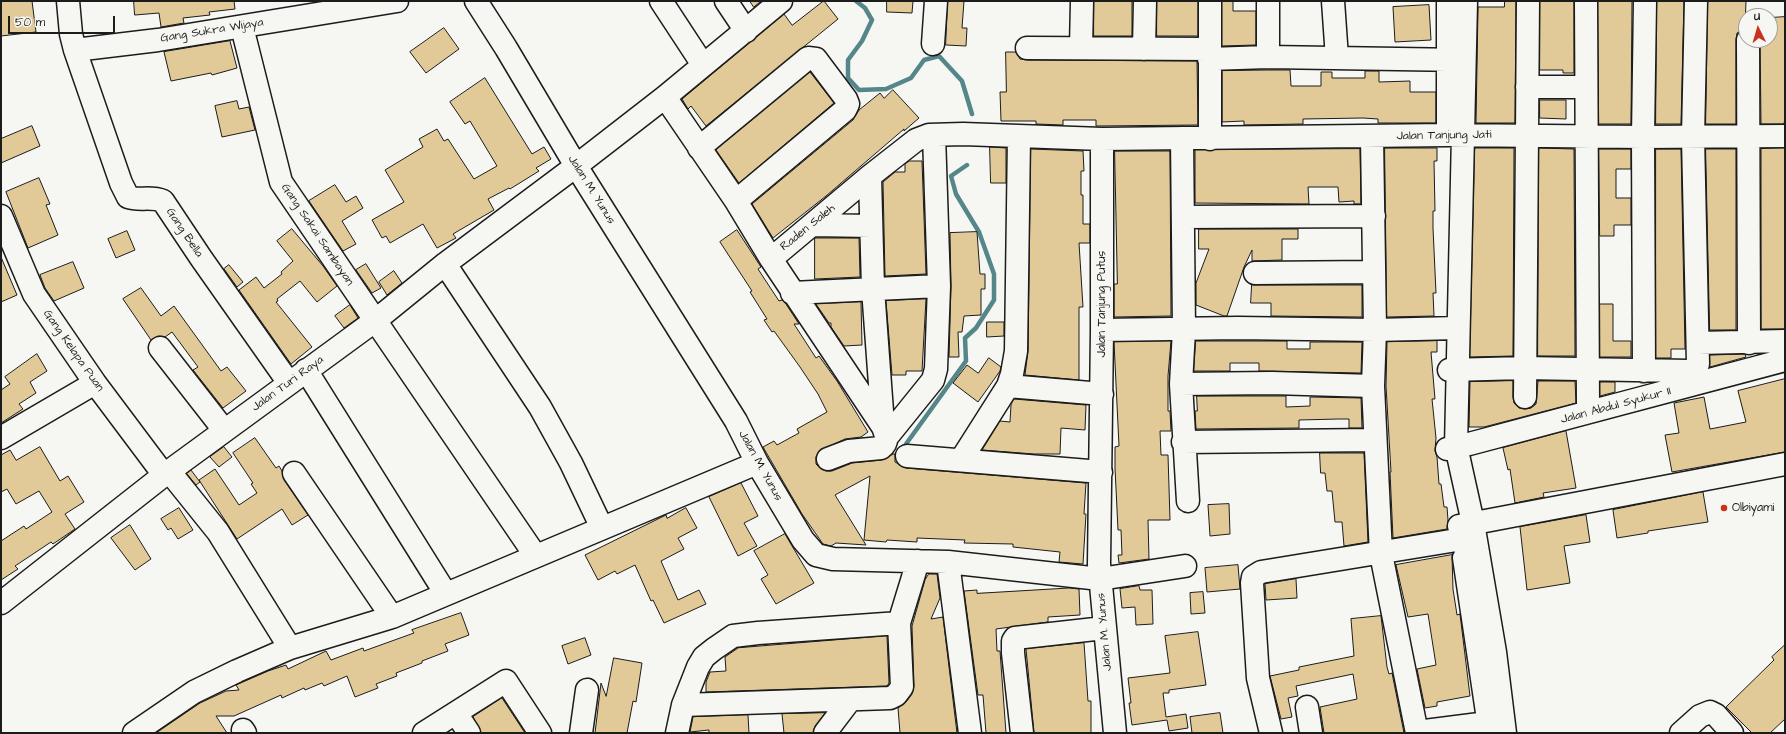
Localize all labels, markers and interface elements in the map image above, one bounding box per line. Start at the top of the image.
scale bar [10,8,117,34]
north arrow [1738,8,1778,48]
text: U [1753,9,1761,24]
text: 50 m [15,14,45,31]
street label: Gang Sukra Wijaya [159,16,265,46]
street label: Jalan Tanjung Jati [1396,128,1492,144]
street label: Jalan M. Yunus [564,153,618,227]
street label: Gang Sakai Sambayan [277,181,357,289]
street label: Raden Saleh [778,202,838,254]
street label: Gang Bella [162,206,206,260]
street label: Jalan Tanjung Putus [1095,251,1109,357]
street label: Gang Kelapa Puan [39,307,107,395]
street label: Jalan Turi Raya [249,353,327,415]
street label: Jalan Abdul Syukur II [1559,384,1673,428]
street label: Jalan M. Yunus [735,428,785,504]
place label: Olbiyami [1732,501,1774,515]
marker: Olbiyami [1719,503,1729,513]
street label: Jalan M. Yunus [1094,592,1116,672]

